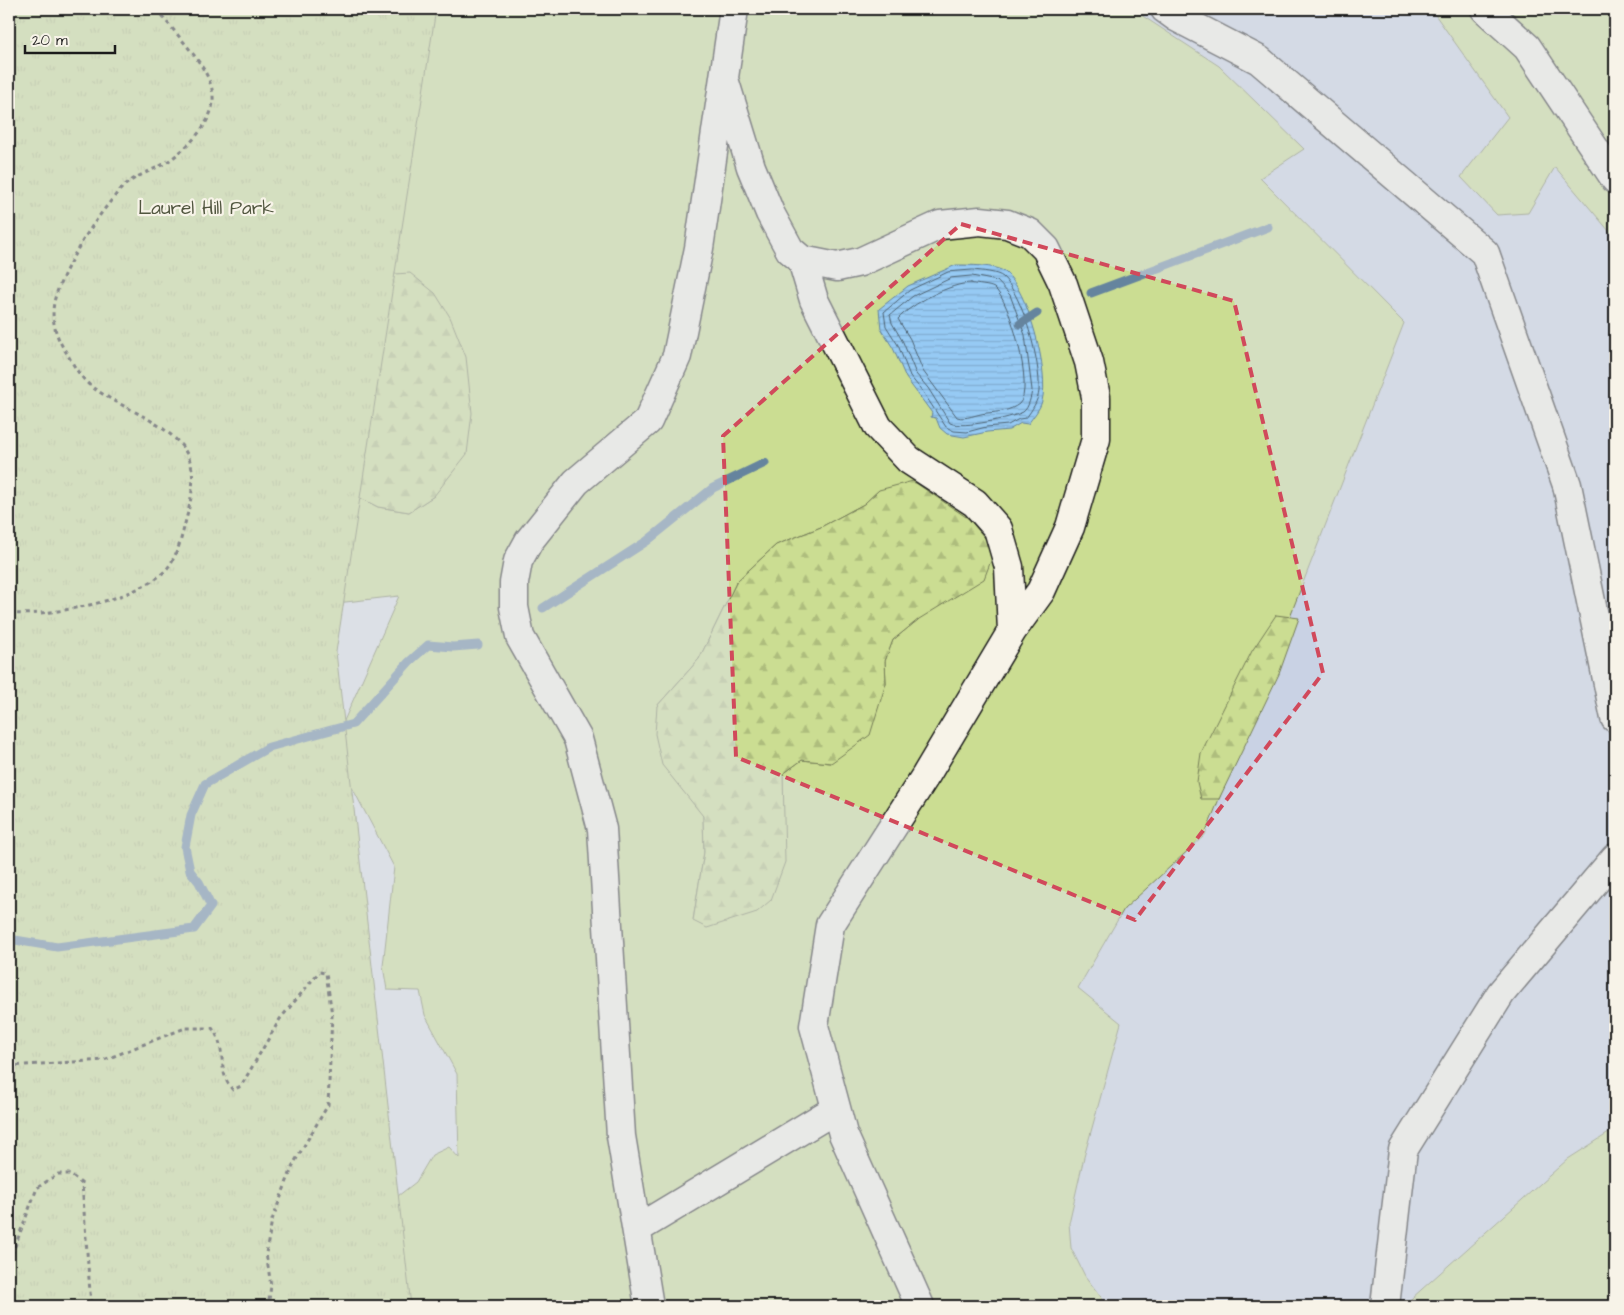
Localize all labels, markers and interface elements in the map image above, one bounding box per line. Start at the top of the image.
scale bar [25,22,115,54]
text: 20 m [32,30,68,51]
park label: Laurel Hill Park [138,195,274,222]

